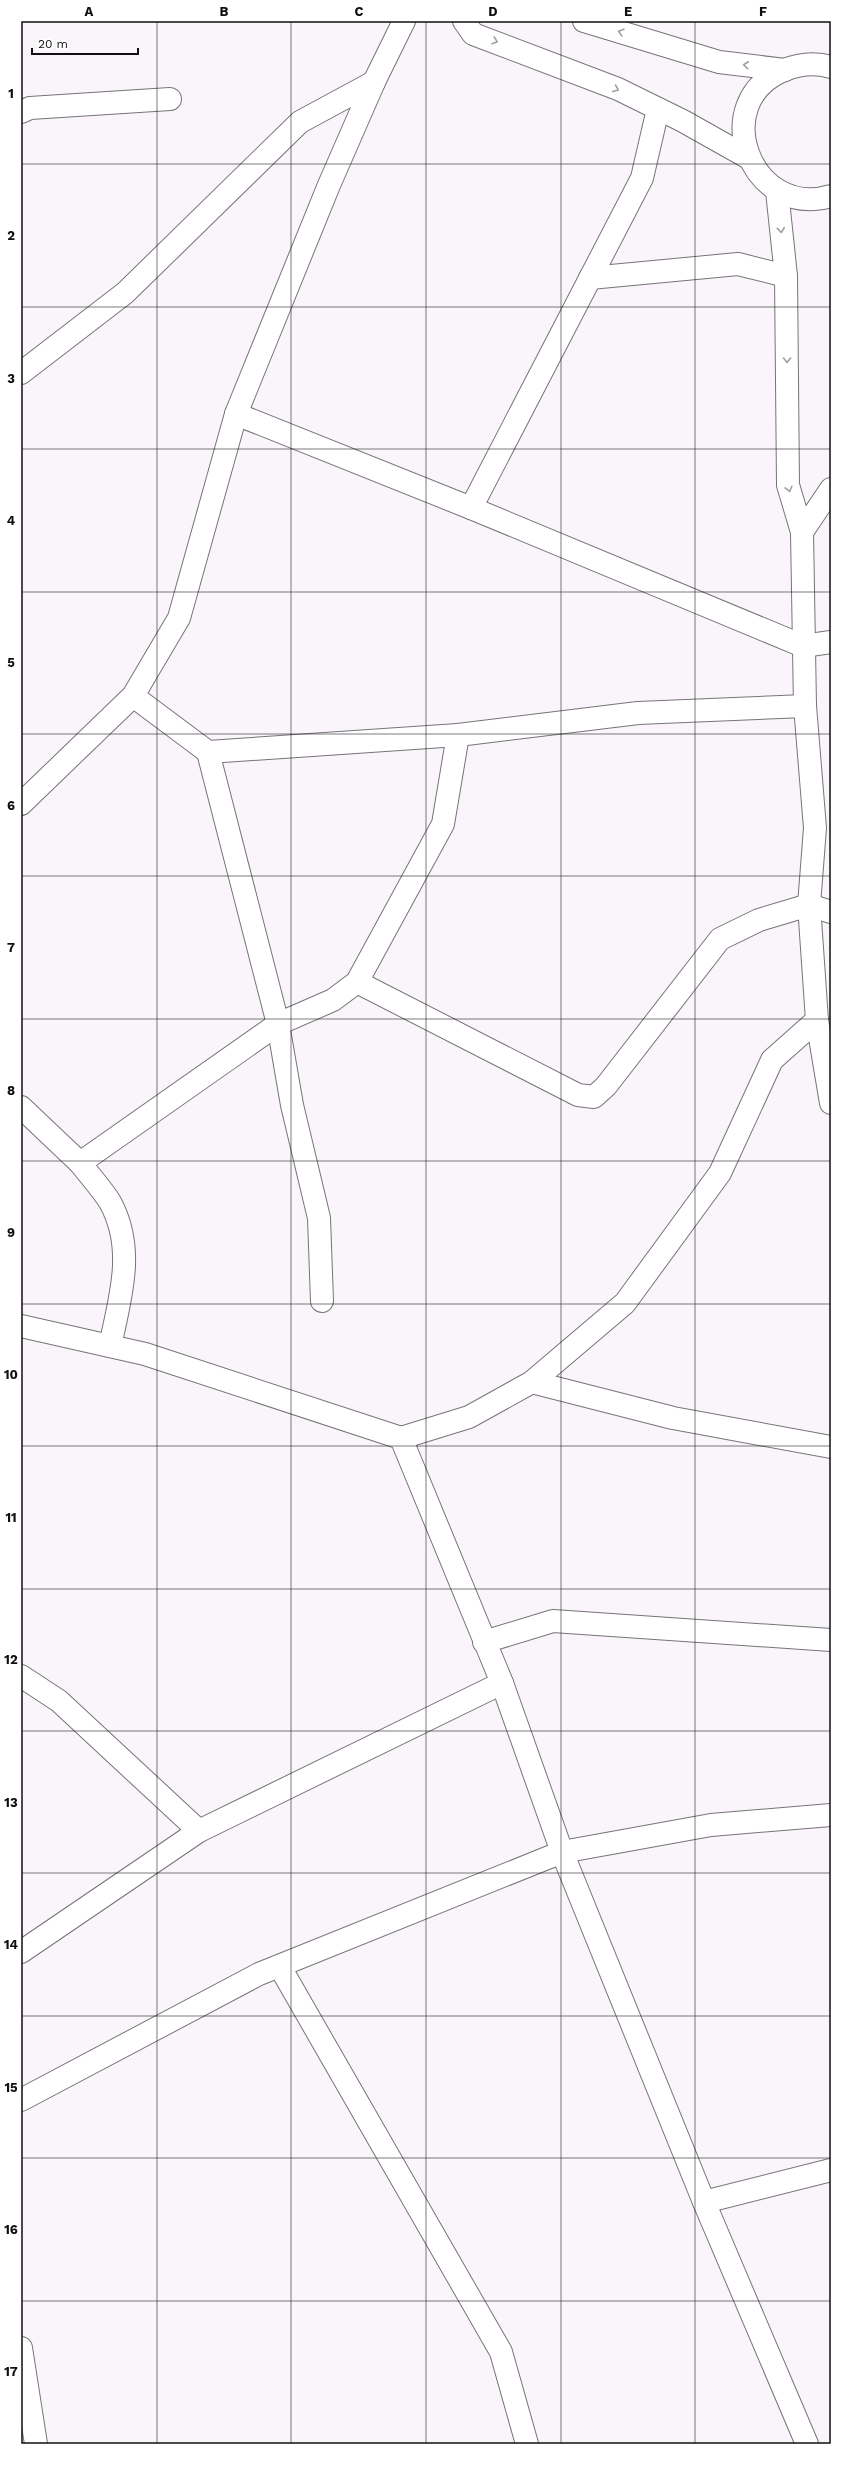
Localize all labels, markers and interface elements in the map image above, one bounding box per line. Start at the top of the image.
text: A [85,4,94,19]
text: B [220,4,229,19]
text: C [355,4,364,19]
text: D [488,4,498,19]
text: E [624,4,632,19]
text: F [759,4,767,19]
one-way arrow [618,28,625,37]
scale bar [32,30,138,56]
text: 20 m [38,37,68,51]
one-way arrow [491,37,498,45]
one-way arrow [743,61,749,70]
one-way arrow [613,84,620,92]
text: 1 [8,86,14,101]
one-way arrow [777,227,786,233]
text: 2 [7,228,15,243]
one-way arrow [783,357,791,363]
text: 3 [7,371,15,386]
one-way arrow [785,486,793,493]
text: 4 [7,513,16,528]
text: 5 [7,655,15,670]
text: 6 [7,798,15,813]
text: 7 [7,940,15,955]
text: 8 [7,1083,15,1098]
text: 9 [7,1225,15,1240]
text: 10 [4,1367,18,1382]
text: 11 [5,1510,17,1525]
text: 12 [4,1652,18,1667]
text: 13 [4,1795,18,1810]
text: 14 [4,1937,19,1952]
text: 15 [4,2080,18,2095]
text: 16 [4,2222,18,2237]
text: 17 [4,2364,18,2379]

